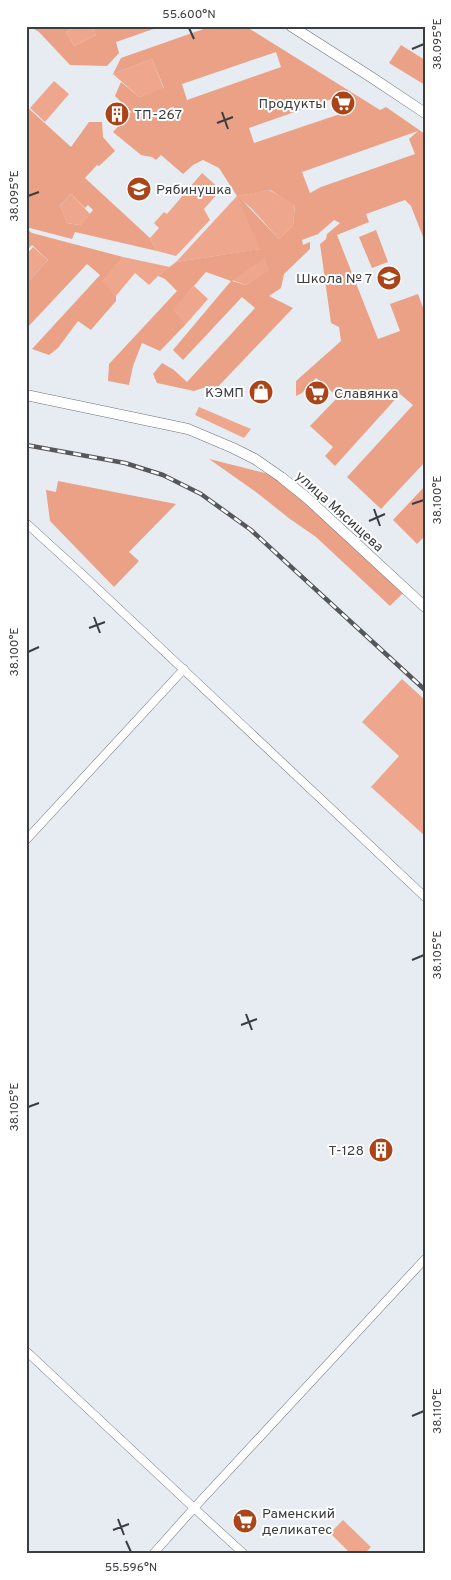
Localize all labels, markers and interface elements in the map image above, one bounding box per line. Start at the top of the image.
text: 55.600°N [162,7,216,23]
text: 38.095°E [430,18,446,70]
supermarket icon: Продукты [330,90,356,116]
place label: Продукты [259,96,326,113]
building icon: ТП-267 [104,101,130,127]
place label: ТП-267 [134,107,182,124]
text: 38.095°E [7,170,23,222]
school or university icon: Рябинушка [126,176,152,202]
place label: Рябинушка [156,182,231,199]
school or university icon: Школа № 7 [376,265,402,291]
place label: Школа № 7 [296,271,372,288]
shop icon: КЭМП [248,379,274,405]
supermarket icon: Славянка [304,380,330,406]
place label: КЭМП [205,385,244,402]
place label: Славянка [334,386,398,403]
street label: улица Мясищева [291,468,387,556]
text: 38.100°E [430,475,446,525]
text: 38.100°E [7,627,23,677]
text: 38.105°E [430,931,446,979]
text: 38.105°E [7,1083,23,1131]
building icon: Т-128 [368,1137,394,1163]
place label: Т-128 [329,1143,364,1160]
text: 38.110°E [430,1388,446,1434]
place label: Раменский деликатес [262,1506,335,1539]
supermarket icon: Раменский деликатес [232,1508,258,1534]
text: 55.596°N [105,1560,157,1576]

